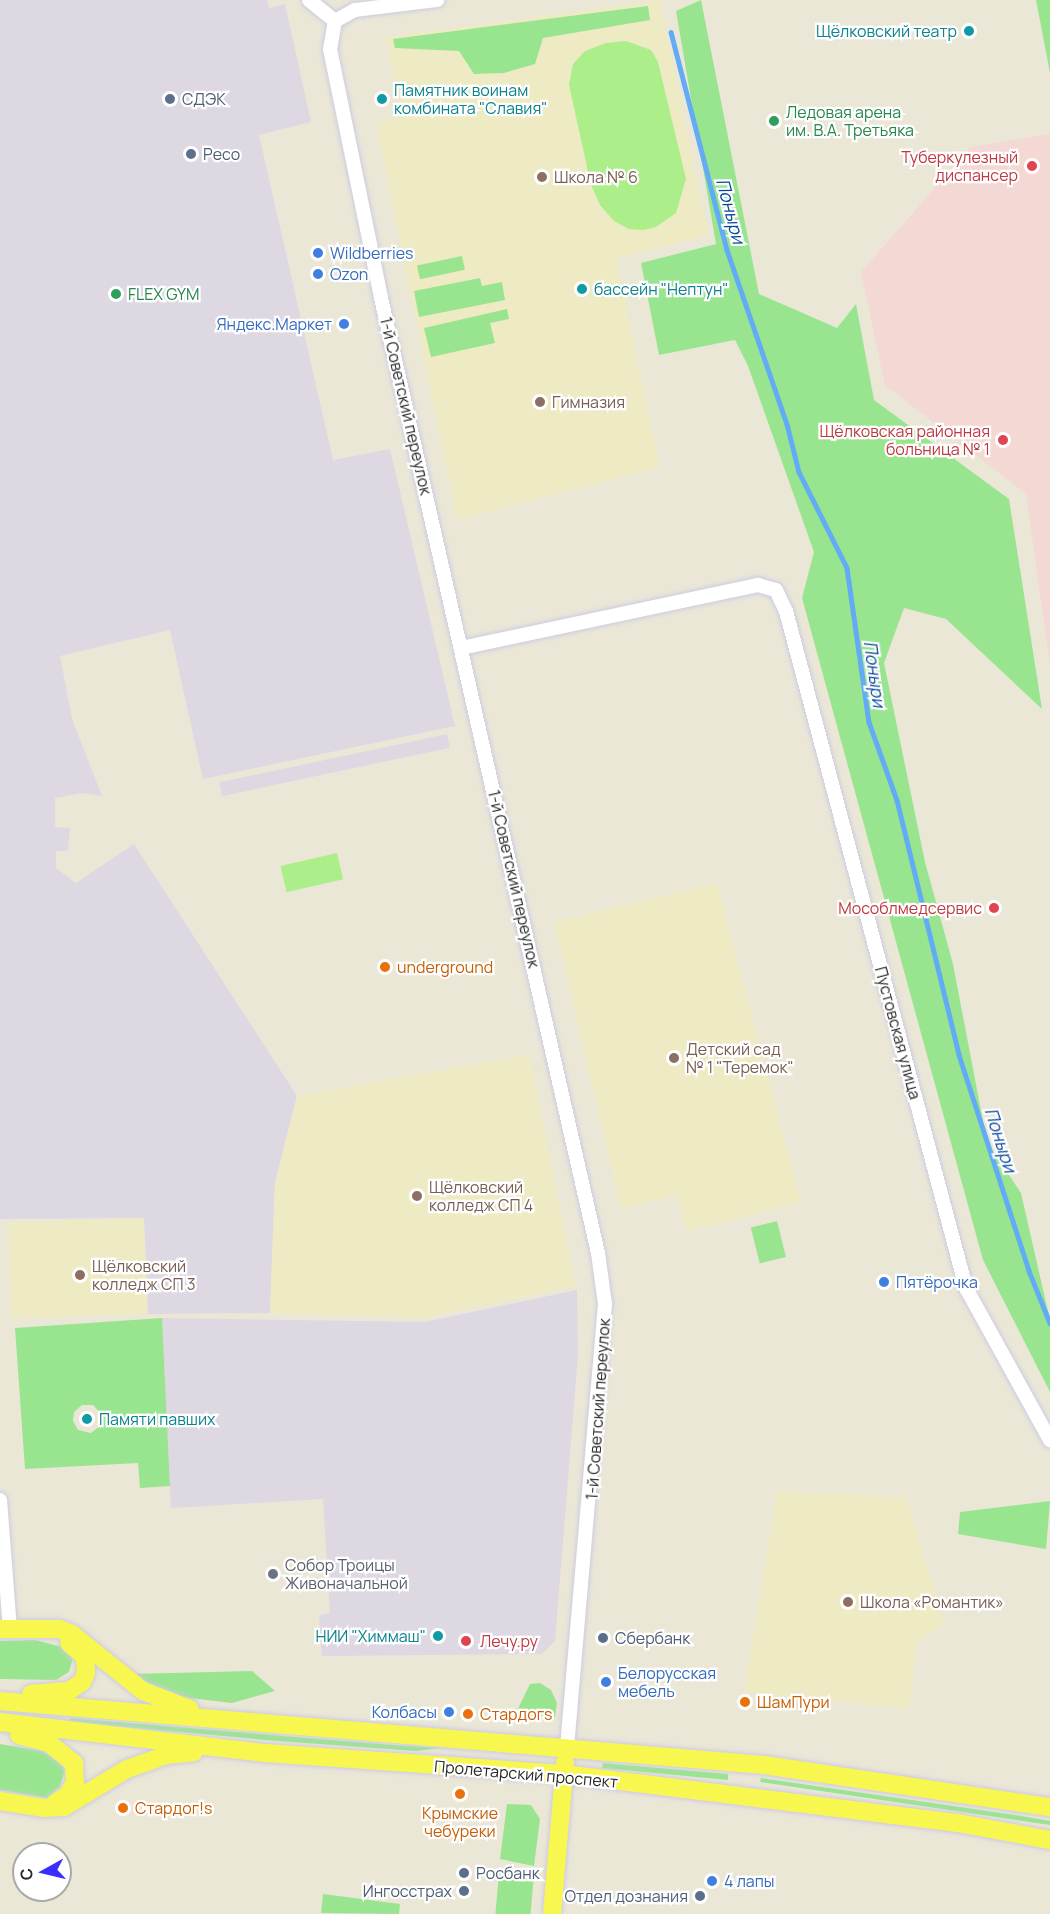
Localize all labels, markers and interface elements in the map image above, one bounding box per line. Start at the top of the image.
place label: Щёлковский театр [816,21,957,41]
marker: Щёлковский театр [962,24,976,38]
place label: Памятник воинам комбината "Славия" [394,80,548,118]
place label: СДЭК [182,89,226,109]
marker: СДЭК [163,92,177,106]
marker: Памятник воинам комбината "Славия" [375,92,389,106]
place label: Ледовая арена им. В.А. Третьяка [786,102,914,140]
marker: Ледовая арена им. В.А. Третьяка [767,114,781,128]
place label: Ресо [203,144,240,164]
marker: Ресо [184,147,198,161]
place label: Туберкулезный диспансер [901,147,1018,185]
marker: Туберкулезный диспансер [1023,157,1041,175]
place label: Школа № 6 [554,167,638,187]
marker: Школа № 6 [535,170,549,184]
water label: Поныри [712,176,750,246]
place label: Wildberries [330,243,413,263]
marker: Wildberries [311,246,325,260]
place label: Ozon [330,264,368,284]
marker: Ozon [311,267,325,281]
place label: бассейн "Нептун" [594,279,729,299]
marker: бассейн "Нептун" [575,282,589,296]
place label: FLEX GYM [128,284,199,304]
marker: FLEX GYM [109,287,123,301]
place label: Яндекс.Маркет [216,314,332,334]
street label: 1-й Советский переулок [376,315,436,497]
marker: Яндекс.Маркет [337,317,351,331]
place label: Гимназия [552,392,625,412]
marker: Гимназия [533,395,547,409]
place label: Щёлковская районная больница № 1 [820,421,990,459]
marker: Щёлковская районная больница № 1 [994,431,1012,449]
water label: Поныри [860,639,890,709]
street label: 1-й Советский переулок [484,788,544,970]
place label: Мособлмедсервис [838,898,982,918]
marker: Мособлмедсервис [987,901,1001,915]
place label: underground [397,957,493,977]
marker: underground [378,960,392,974]
street label: Пустовская улица [871,964,925,1102]
place label: Детский сад № 1 "Теремок" [686,1039,794,1077]
marker: Детский сад № 1 "Теремок" [667,1051,681,1065]
water label: Поныри [980,1105,1022,1175]
place label: Щёлковский колледж СП 4 [429,1177,533,1215]
marker: Щёлковский колледж СП 4 [410,1189,424,1203]
place label: Щёлковский колледж СП 3 [92,1256,196,1294]
marker: Щёлковский колледж СП 3 [73,1268,87,1282]
place label: Пятёрочка [896,1272,978,1292]
marker: Пятёрочка [877,1275,891,1289]
street label: 1-й Советский переулок [582,1318,614,1500]
place label: Памяти павших [99,1409,215,1429]
marker: Памяти павших [80,1412,94,1426]
place label: Собор Троицы Живоначальной [285,1555,408,1593]
marker: Собор Троицы Живоначальной [266,1567,280,1581]
place label: Школа «Романтик» [860,1592,1004,1612]
marker: Школа «Романтик» [841,1595,855,1609]
place label: НИИ "Химмаш" [315,1626,426,1646]
place label: Сбербанк [615,1628,690,1648]
marker: НИИ "Химмаш" [431,1629,445,1643]
place label: Лечу.ру [480,1631,538,1651]
marker: Сбербанк [596,1631,610,1645]
marker: Лечу.ру [457,1632,475,1650]
place label: Белорусская мебель [618,1663,716,1701]
marker: Белорусская мебель [599,1675,613,1689]
place label: ШамПури [757,1692,830,1712]
marker: ШамПури [738,1695,752,1709]
place label: Колбасы [372,1702,437,1722]
place label: Стардогs [480,1704,552,1724]
marker: Колбасы [442,1705,456,1719]
marker: Стардогs [461,1707,475,1721]
street label: Пролетарский проспект [433,1756,619,1792]
marker: Крымские чебуреки [453,1787,467,1801]
place label: Стардог!s [135,1798,212,1818]
marker: Стардог!s [116,1801,130,1815]
place label: Крымские чебуреки [422,1803,498,1841]
north arrow [12,1842,72,1902]
place label: Росбанк [476,1863,540,1883]
marker: Росбанк [457,1866,471,1880]
text: С [14,1867,38,1882]
place label: 4 лапы [724,1871,775,1891]
marker: 4 лапы [705,1874,719,1888]
place label: Ингосстрах [363,1881,452,1901]
marker: Ингосстрах [457,1884,471,1898]
place label: Отдел дознания [564,1886,688,1906]
marker: Отдел дознания [693,1889,707,1903]

